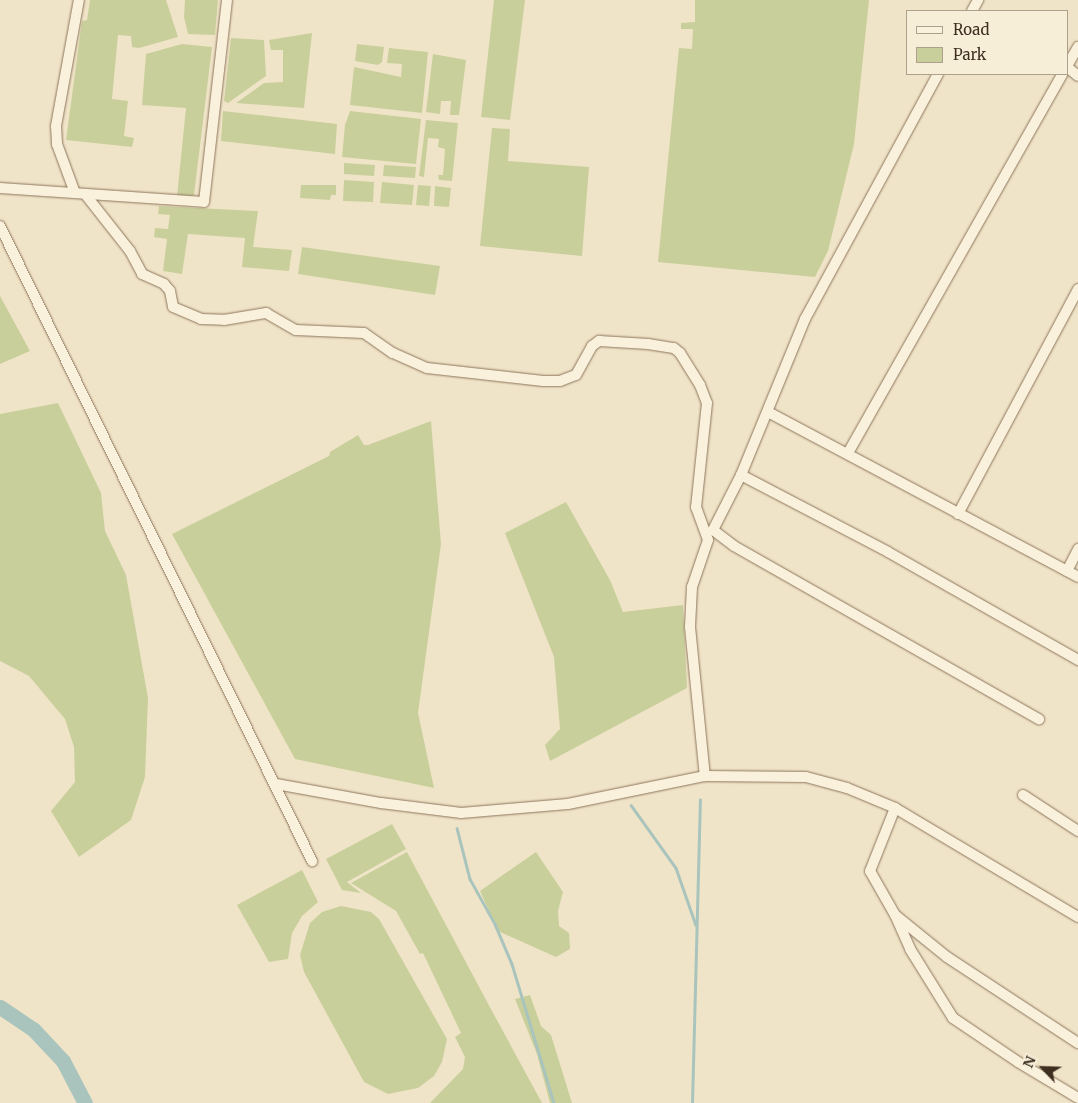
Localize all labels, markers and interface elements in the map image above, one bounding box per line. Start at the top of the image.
legend [906,10,1068,75]
text: Road [953,20,989,39]
text: Park [953,45,986,64]
north arrow [1018,1043,1068,1093]
text: N [1019,1053,1040,1071]

